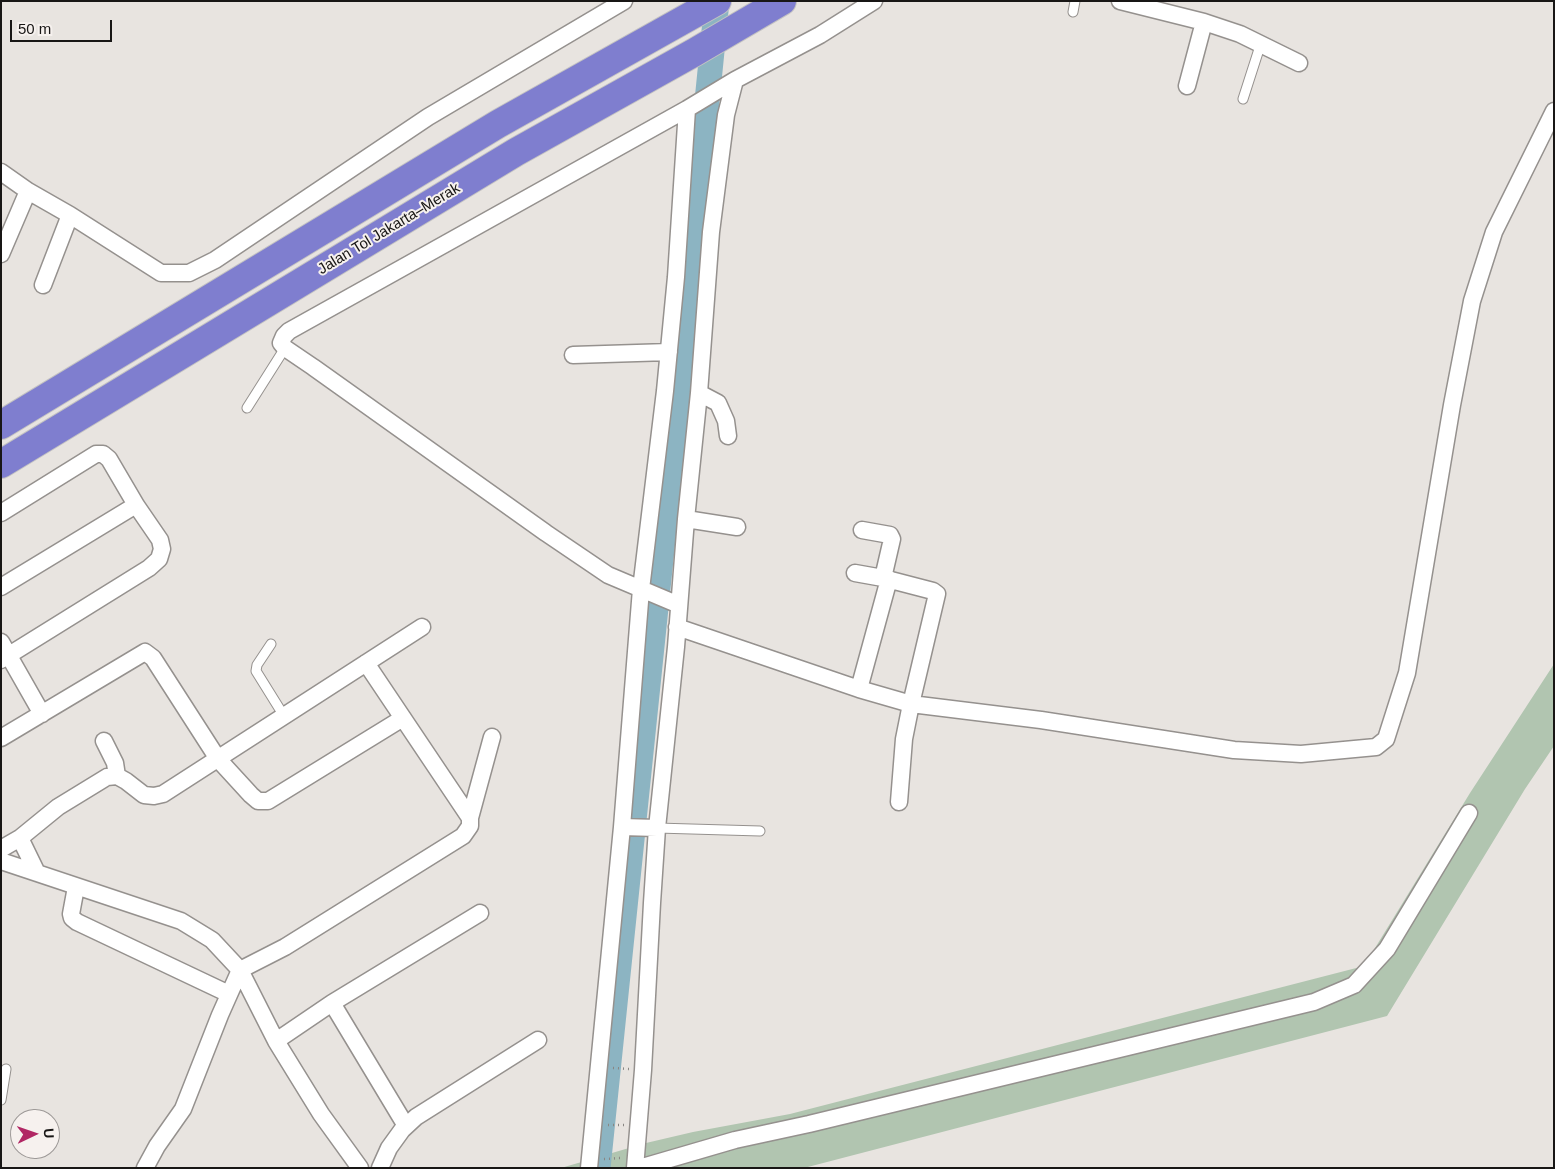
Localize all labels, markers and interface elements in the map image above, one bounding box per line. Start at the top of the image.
scale bar [12,10,115,42]
text: 50 m [18,20,51,37]
street label: Jalan Tol Jakarta–Merak [315,179,463,279]
north arrow [10,1109,60,1159]
text: U [41,1128,57,1139]

